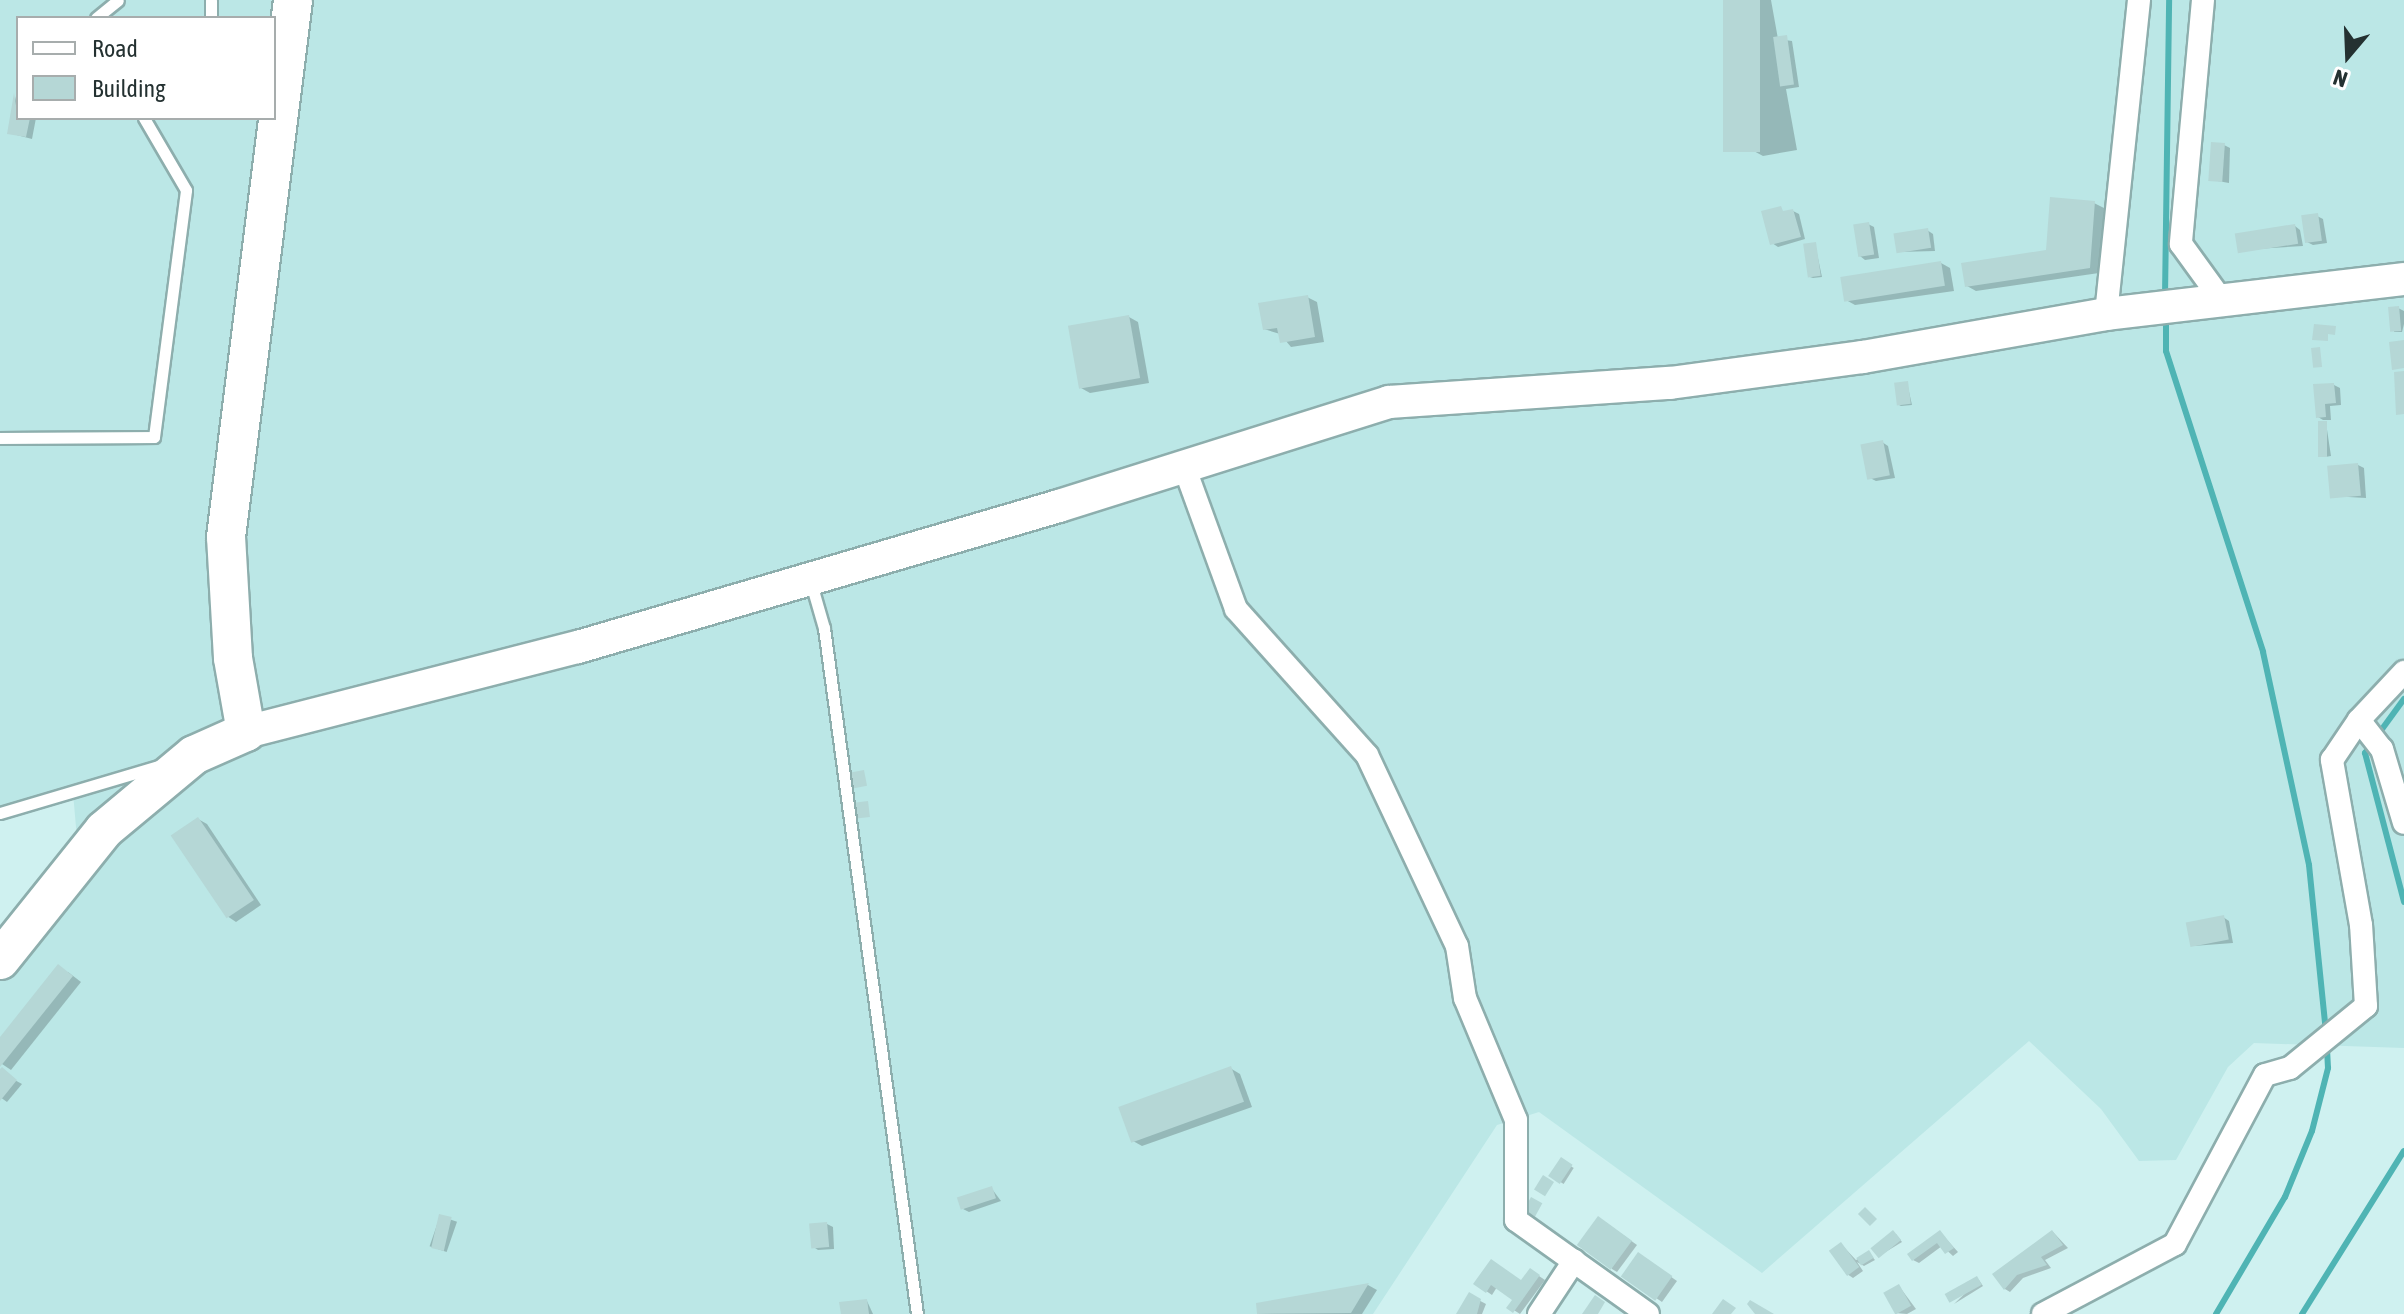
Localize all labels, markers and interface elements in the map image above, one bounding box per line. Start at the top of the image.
legend [16,16,276,120]
north arrow [2308,16,2388,96]
text: Road [92,35,138,62]
text: N [2330,64,2351,93]
text: Building [92,75,165,102]

